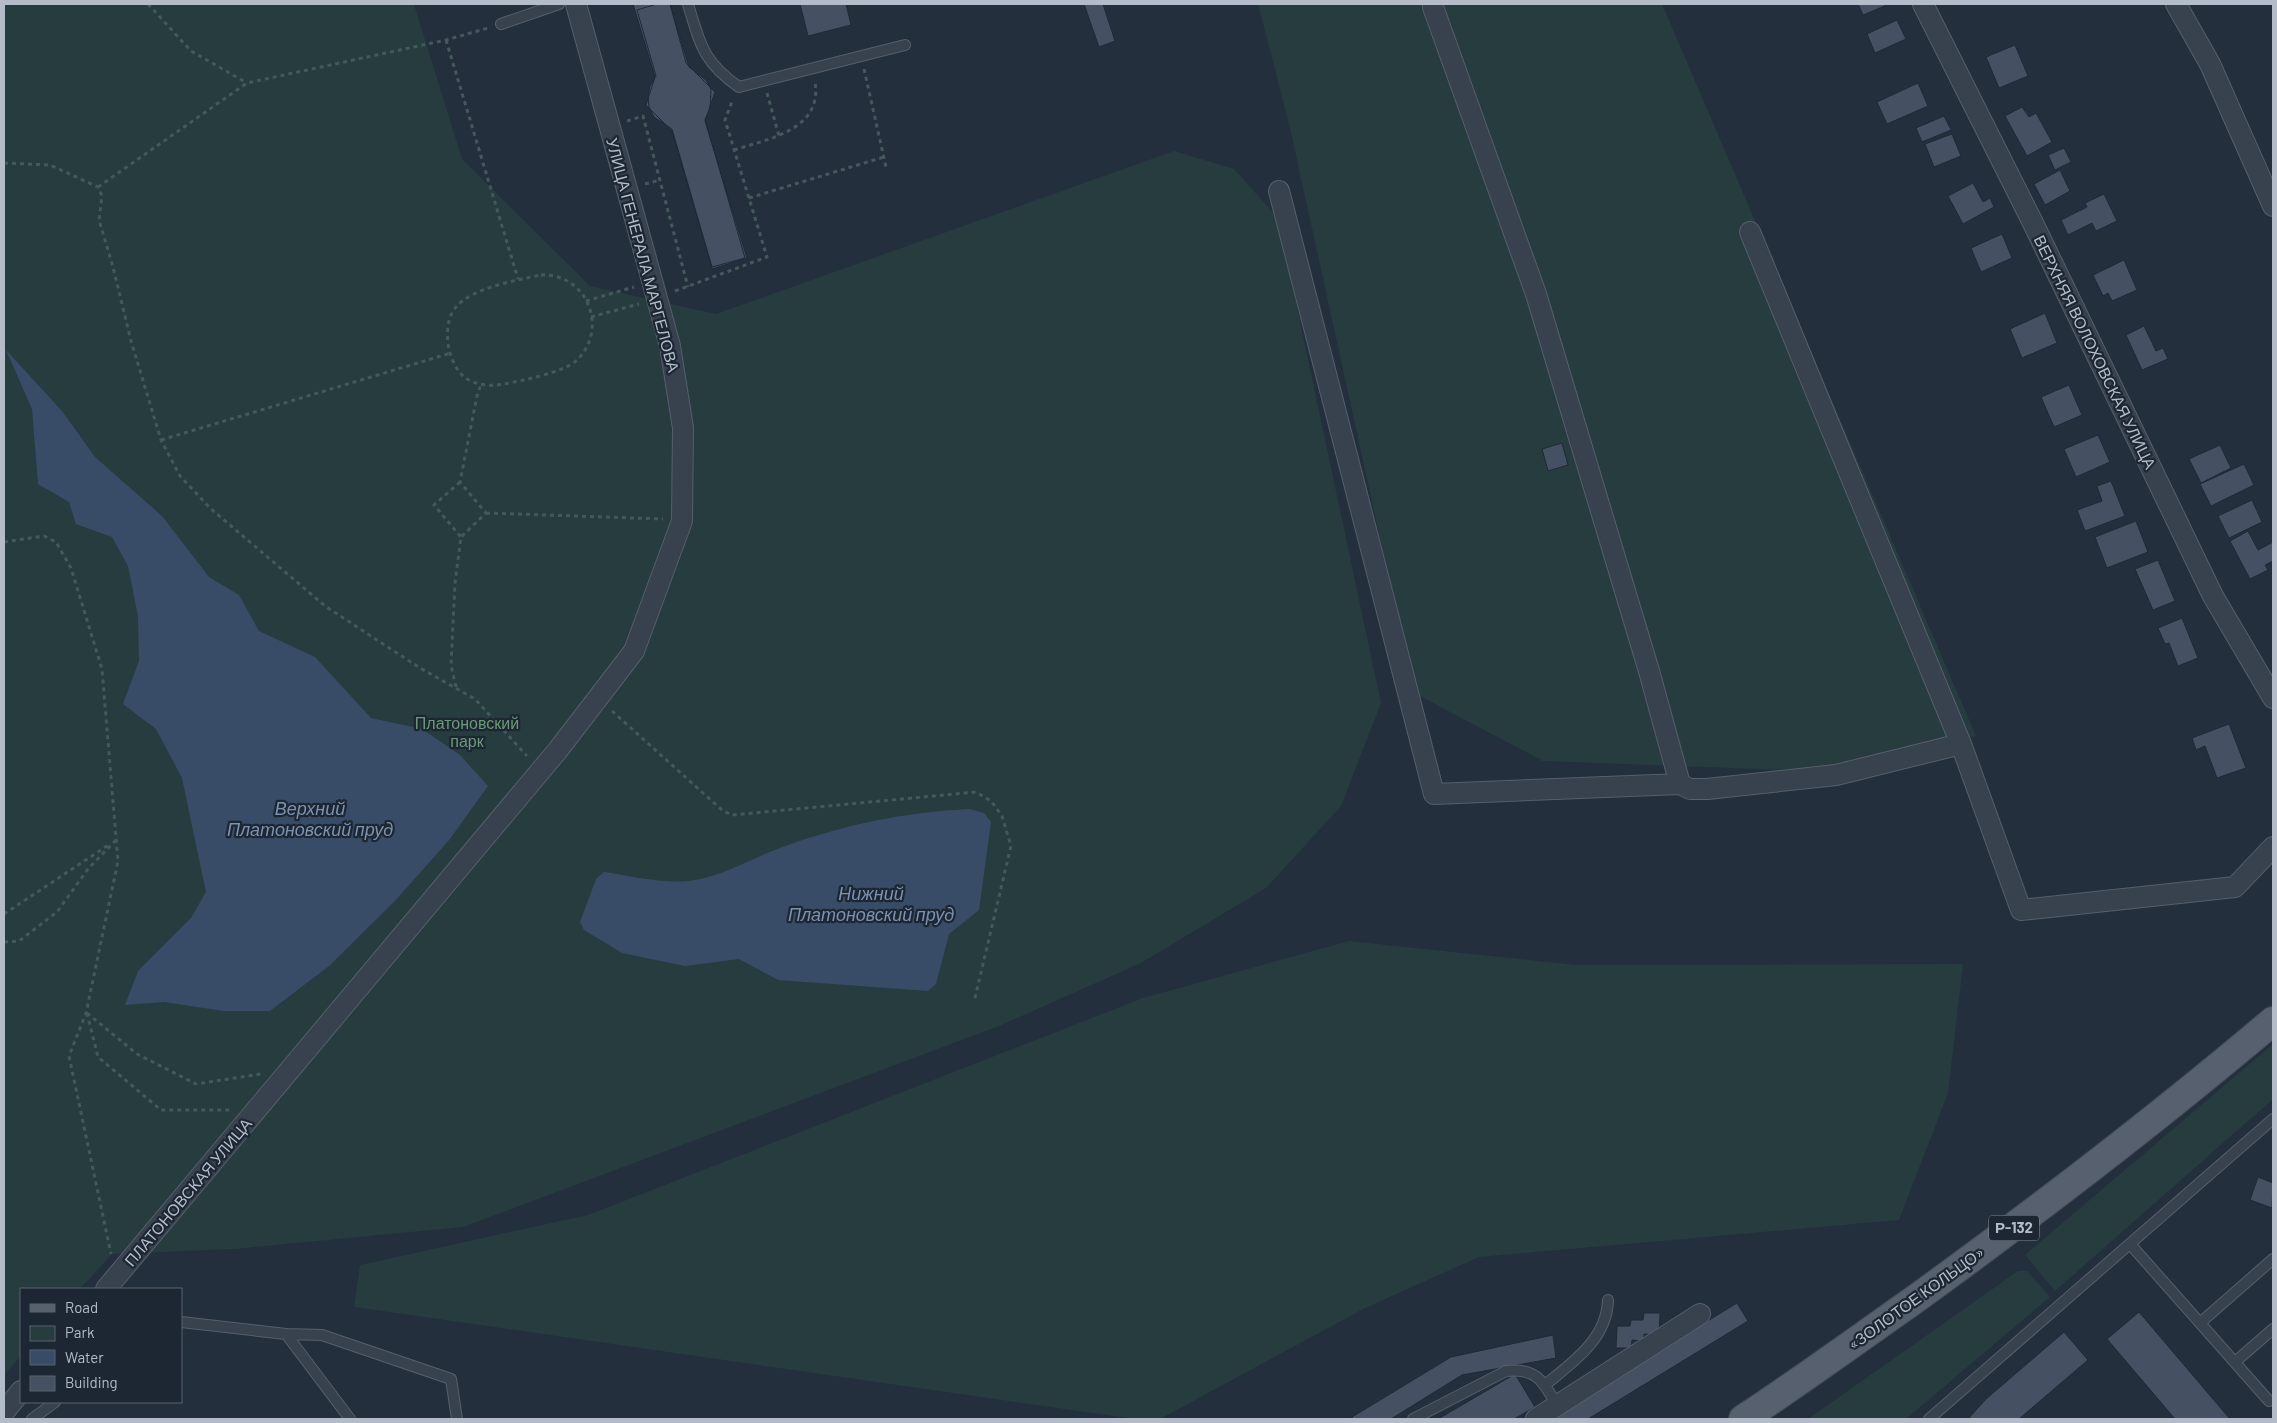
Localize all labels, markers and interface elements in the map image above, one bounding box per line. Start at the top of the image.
street label: УЛИЦА ГЕНЕРАЛА МАРГЕЛОВА [603,136,684,374]
street label: ВЕРХНЯЯ ВОЛОХОВСКАЯ УЛИЦА [2030,232,2161,472]
park label: Платоновский парк [415,713,519,750]
water label: Верхний Платоновский пруд [227,797,393,840]
water label: Нижний Платоновский пруд [788,882,954,925]
street label: ПЛАТОНОВСКАЯ УЛИЦА [120,1114,255,1270]
road number: Р-132 [1989,1216,2039,1240]
street label: «ЗОЛОТОЕ КОЛЬЦО» [1844,1242,1988,1353]
legend [20,1288,182,1403]
text: Road [65,1298,98,1316]
text: Park [65,1323,95,1341]
text: Water [65,1348,104,1366]
text: Building [65,1373,118,1391]

